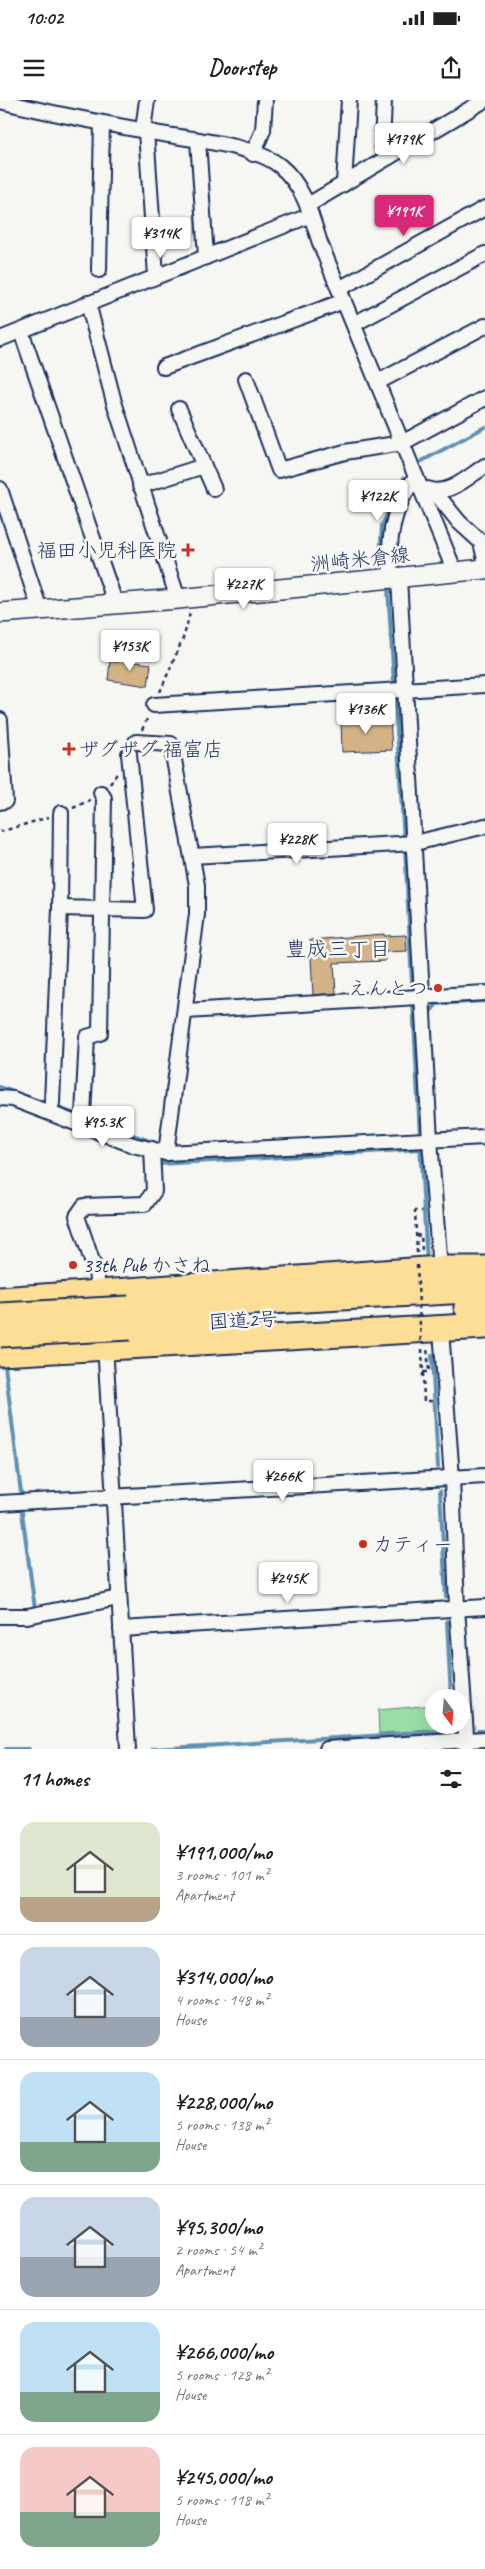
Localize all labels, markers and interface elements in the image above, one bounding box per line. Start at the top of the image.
text: 10:02 [25,6,63,30]
icon: menu [20,54,48,82]
text: Doorstep [209,54,276,82]
icon: share [437,54,465,82]
pin: ¥179K [369,122,439,165]
text: ¥179K [386,129,422,149]
pin: ¥191K [369,194,439,237]
text: ¥191K [386,201,422,221]
pin: ¥314K [126,216,196,259]
text: ¥314K [143,223,179,243]
pin: ¥122K [343,480,413,522]
text: ¥122K [360,486,396,506]
place label: 福田小児科医院 [37,538,177,563]
street label: 洲崎米倉線 [309,542,411,577]
marker: 福田小児科医院 [181,543,195,557]
pin: ¥227K [209,568,279,610]
text: ¥227K [226,574,262,594]
pin: ¥153K [95,630,165,672]
text: ¥153K [112,636,148,656]
pin: ¥136K [331,692,401,735]
text: ¥136K [347,699,385,719]
place label: ザグザグ 福富店 [79,737,223,762]
marker: ザグザグ 福富店 [63,743,75,755]
pin: ¥228K [262,822,332,865]
text: ¥228K [279,829,315,849]
district label: 豊成三丁目 [286,936,391,962]
place label: えんとつ [348,976,428,1001]
marker: えんとつ [432,982,444,994]
pin: ¥95.3K [62,1106,144,1148]
text: ¥95.3K [83,1112,123,1132]
place label: 33th Pub かさね [83,1253,211,1278]
marker: 33th Pub かさね [67,1259,79,1271]
street label: 国道2号 [208,1306,278,1335]
pin: ¥266K [248,1460,318,1502]
text: ¥266K [264,1466,302,1486]
place label: カティー [373,1532,453,1557]
marker: カティー [357,1538,369,1550]
pin: ¥245K [253,1562,323,1604]
text: ¥245K [270,1568,306,1588]
north arrow [425,1689,470,1734]
map controls [425,1689,470,1734]
icon: filters [437,1765,465,1793]
text: 11 homes [20,1766,89,1792]
text: ¥191,000/mo [175,1839,272,1865]
icon: home [60,1842,120,1902]
text: 3 rooms · 101 m² [175,1865,269,1885]
text: Apartment [175,1885,234,1905]
text: ¥314,000/mo [175,1964,272,1990]
icon: home [60,1967,120,2027]
text: 4 rooms · 148 m² [175,1990,269,2010]
text: House [175,2010,206,2030]
text: ¥228,000/mo [175,2089,272,2115]
icon: home [60,2092,120,2152]
text: 5 rooms · 138 m² [175,2115,269,2135]
text: House [175,2135,206,2155]
text: ¥95,300/mo [175,2214,262,2240]
icon: home [60,2217,120,2277]
text: 2 rooms · 54 m² [175,2240,261,2260]
text: Apartment [175,2260,234,2280]
text: ¥266,000/mo [175,2339,273,2365]
icon: home [60,2342,120,2402]
text: 5 rooms · 128 m² [175,2365,269,2385]
text: House [175,2385,206,2405]
text: ¥245,000/mo [175,2464,272,2490]
icon: home [60,2467,120,2527]
text: 5 rooms · 118 m² [175,2490,269,2510]
text: House [175,2510,206,2530]

